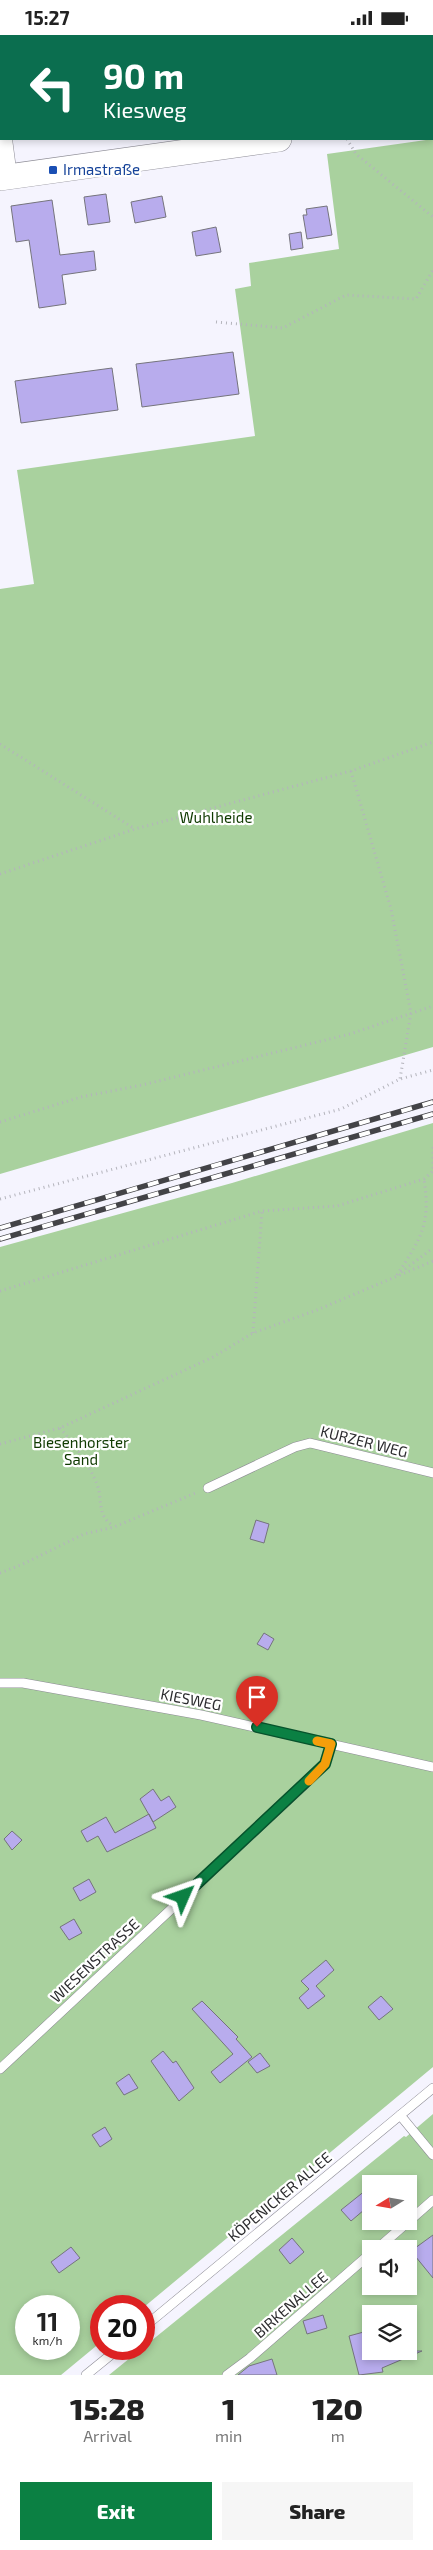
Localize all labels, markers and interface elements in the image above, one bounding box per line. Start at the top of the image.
text: 15:27 [25,6,70,29]
text: 90 m [103,54,184,96]
icon: left [20,55,85,120]
text: Kiesweg [103,96,187,122]
place label: Irmastraße [63,160,140,178]
marker: Irmastraße [47,164,59,176]
park label: Wuhlheide [180,808,252,826]
street label: KURZER WEG [319,1421,410,1461]
park label: Biesenhorster Sand [33,1433,129,1468]
pin [236,1676,278,1727]
icon: arrive [243,1683,271,1711]
street label: KIESWEG [159,1684,223,1714]
position arrow [156,1870,208,1922]
street label: WIESENSTRASSE [46,1915,142,2006]
street label: KÖPENICKER ALLEE [224,2148,335,2245]
north arrow [362,2175,418,2230]
map controls [362,2175,417,2360]
button: sound [362,2240,417,2295]
street label: BIRKENALLEE [250,2267,331,2341]
speed limit sign: 20 [90,2295,155,2360]
button: layers [362,2305,417,2360]
text: 11 [37,2306,58,2336]
text: km/h [33,2333,62,2347]
text: 15:28 [70,2390,145,2426]
text: 1 [222,2390,235,2426]
text: 120 [312,2390,363,2426]
text: Arrival [83,2426,132,2445]
text: min [215,2426,242,2445]
text: m [331,2426,345,2445]
button: Exit [20,2482,212,2540]
button: Share [222,2482,413,2540]

